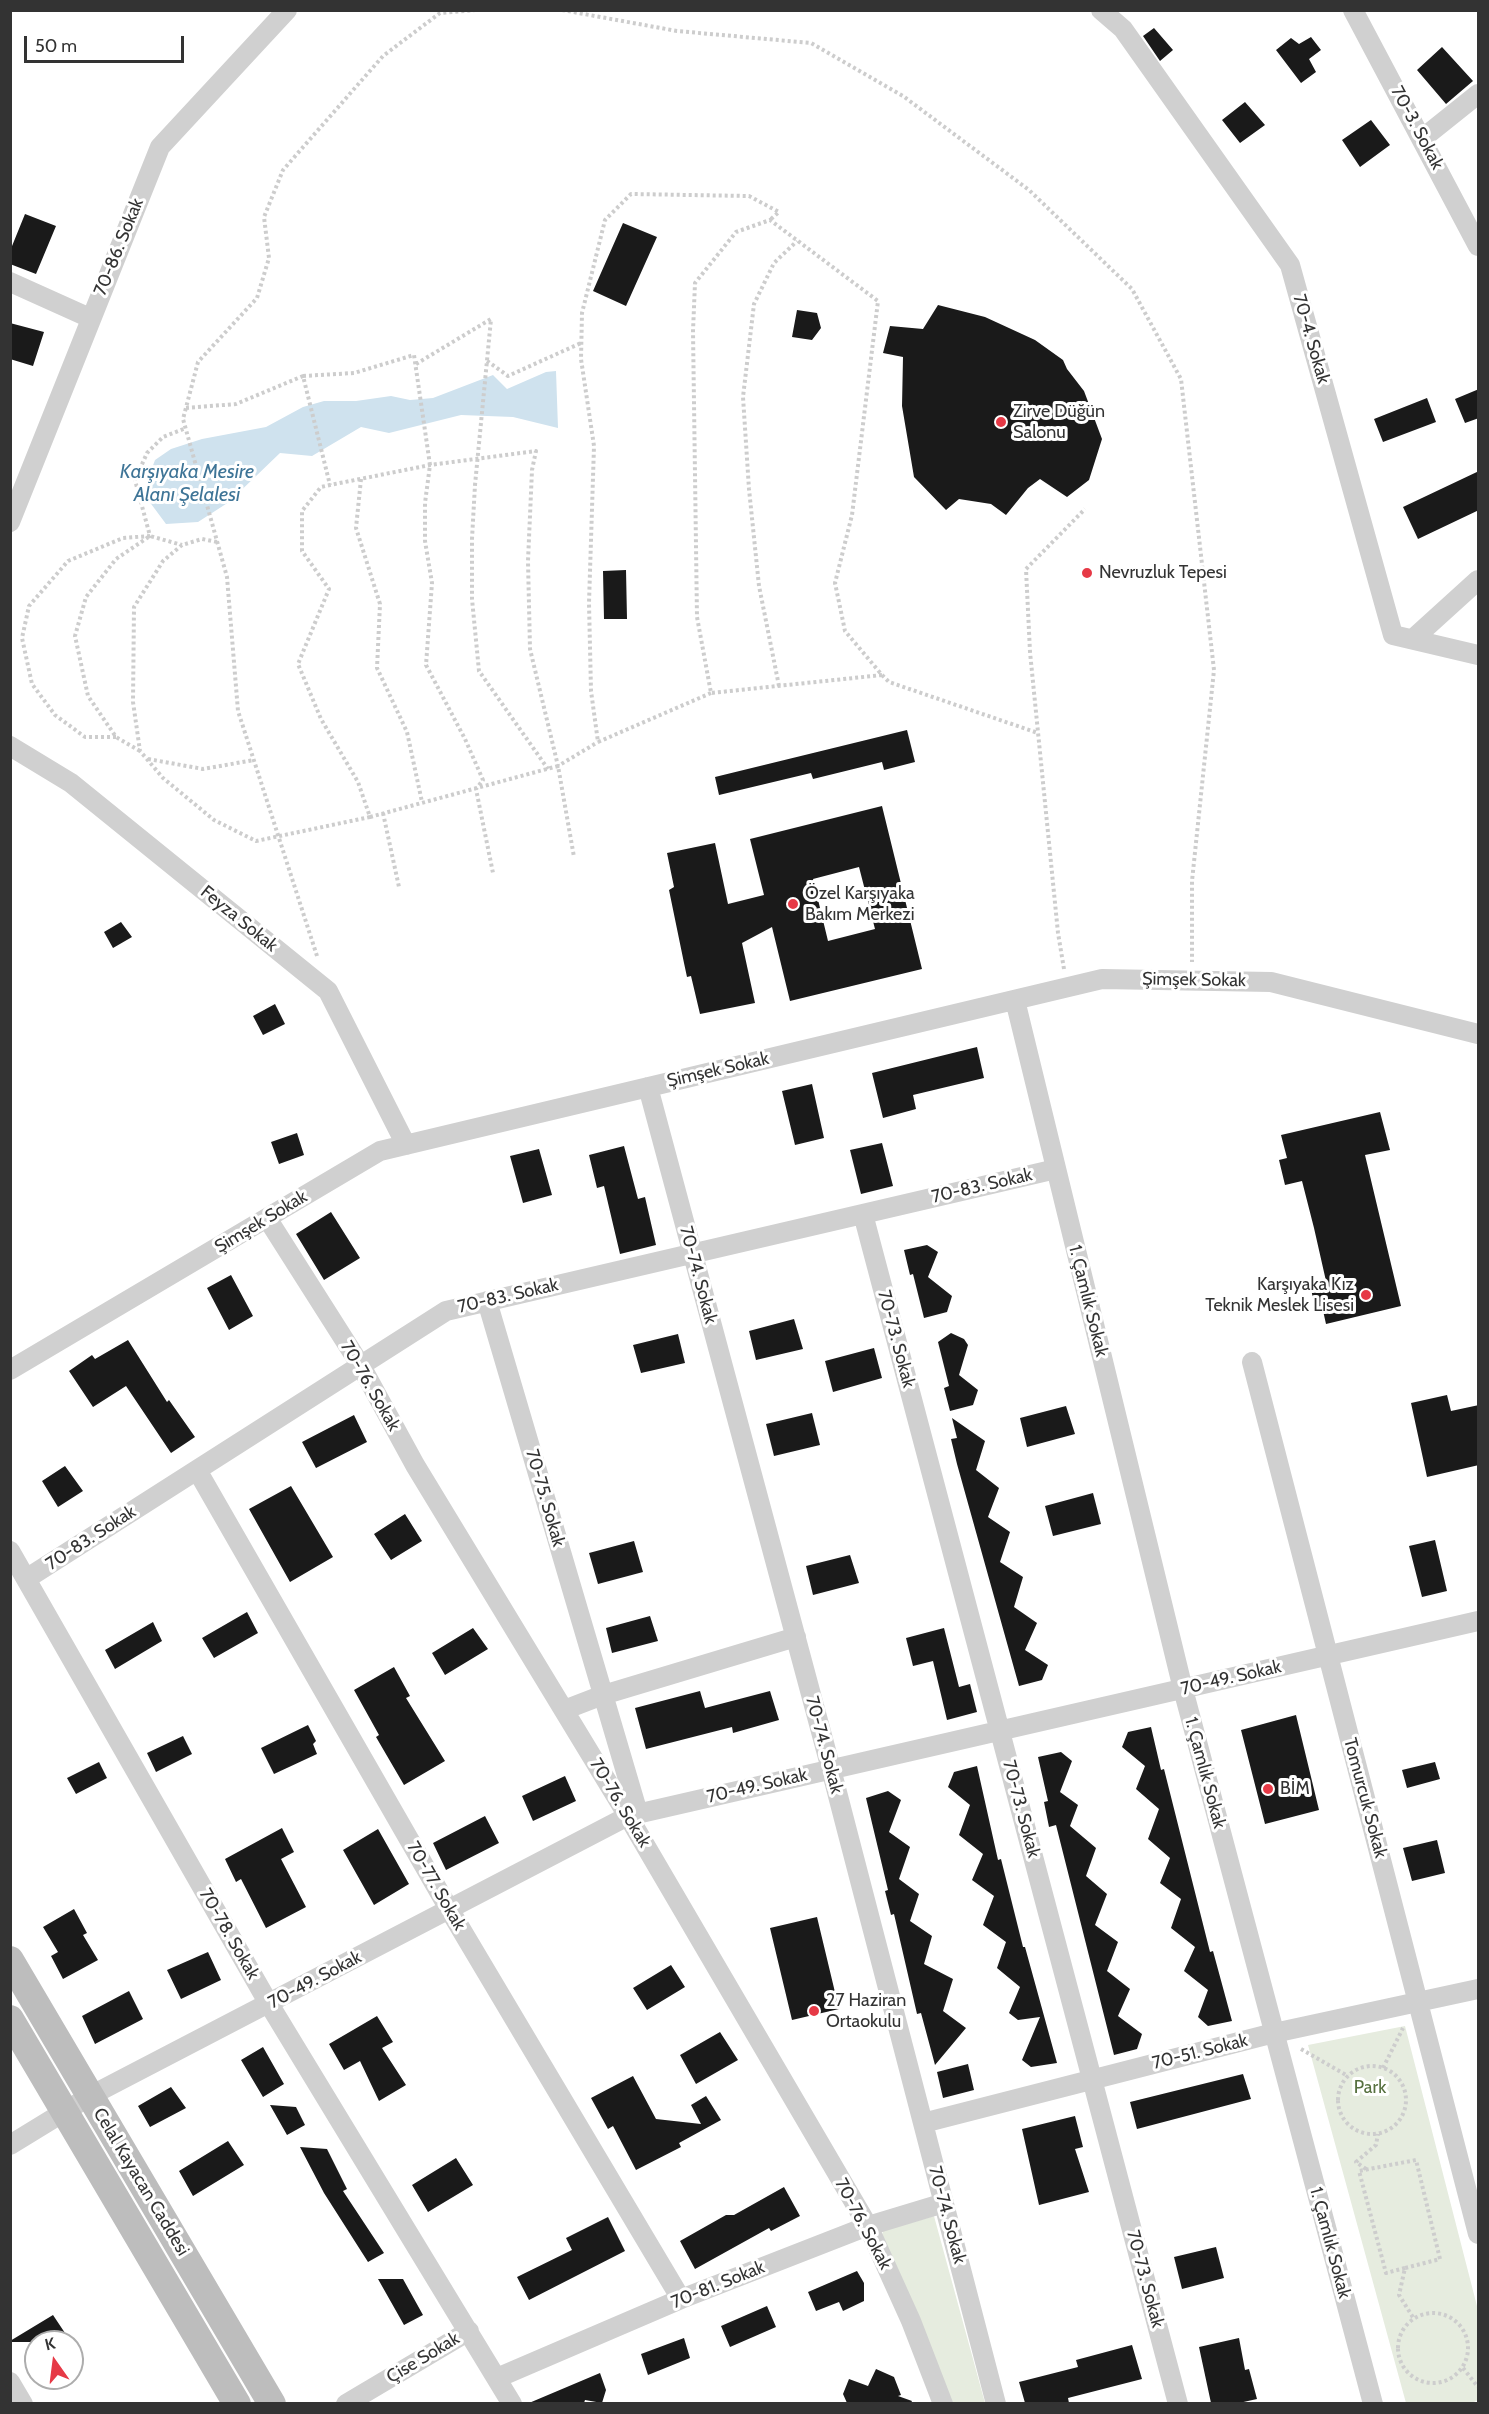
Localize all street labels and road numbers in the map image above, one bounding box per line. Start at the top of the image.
street label: 70-3. Sokak [1386,83,1448,173]
street label: 70-86. Sokak [90,195,148,299]
street label: 70-4. Sokak [1288,292,1334,386]
street label: Feyza Sokak [196,881,282,957]
street label: Şimşek Sokak [1142,968,1246,992]
street label: Şimşek Sokak [665,1048,771,1092]
street label: 70-83. Sokak [930,1164,1034,1208]
street label: Şimşek Sokak [211,1186,311,1258]
street label: 70-74. Sokak [675,1224,721,1326]
street label: 1. Çamlık Sokak [1064,1243,1112,1359]
street label: 70-83. Sokak [456,1274,560,1318]
street label: 70-73. Sokak [873,1288,919,1390]
street label: 70-76. Sokak [336,1337,404,1435]
street label: 70-75. Sokak [521,1447,569,1549]
street label: 70-83. Sokak [42,1501,140,1575]
street label: 70-49. Sokak [1179,1656,1283,1700]
street label: 70-74. Sokak [801,1694,847,1796]
street label: 1. Çamlık Sokak [1180,1715,1230,1831]
street label: Tomurcuk Sokak [1339,1736,1391,1860]
street label: 70-76. Sokak [585,1754,655,1852]
street label: 70-73. Sokak [998,1758,1044,1860]
street label: 70-49. Sokak [705,1764,809,1808]
street label: 70-77. Sokak [402,1838,470,1934]
street label: 70-78. Sokak [194,1885,264,1983]
street label: 70-49. Sokak [265,1946,365,2014]
street label: 70-51. Sokak [1150,2030,1250,2074]
street label: Celal Kayacan Caddesi [88,2104,194,2260]
street label: 70-74. Sokak [924,2164,970,2266]
street label: 70-76. Sokak [830,2175,896,2273]
street label: 1. Çamlık Sokak [1305,2185,1355,2301]
street label: 70-73. Sokak [1122,2228,1168,2330]
street label: 70-81. Sokak [668,2256,768,2314]
street label: Çise Sokak [383,2328,463,2388]

